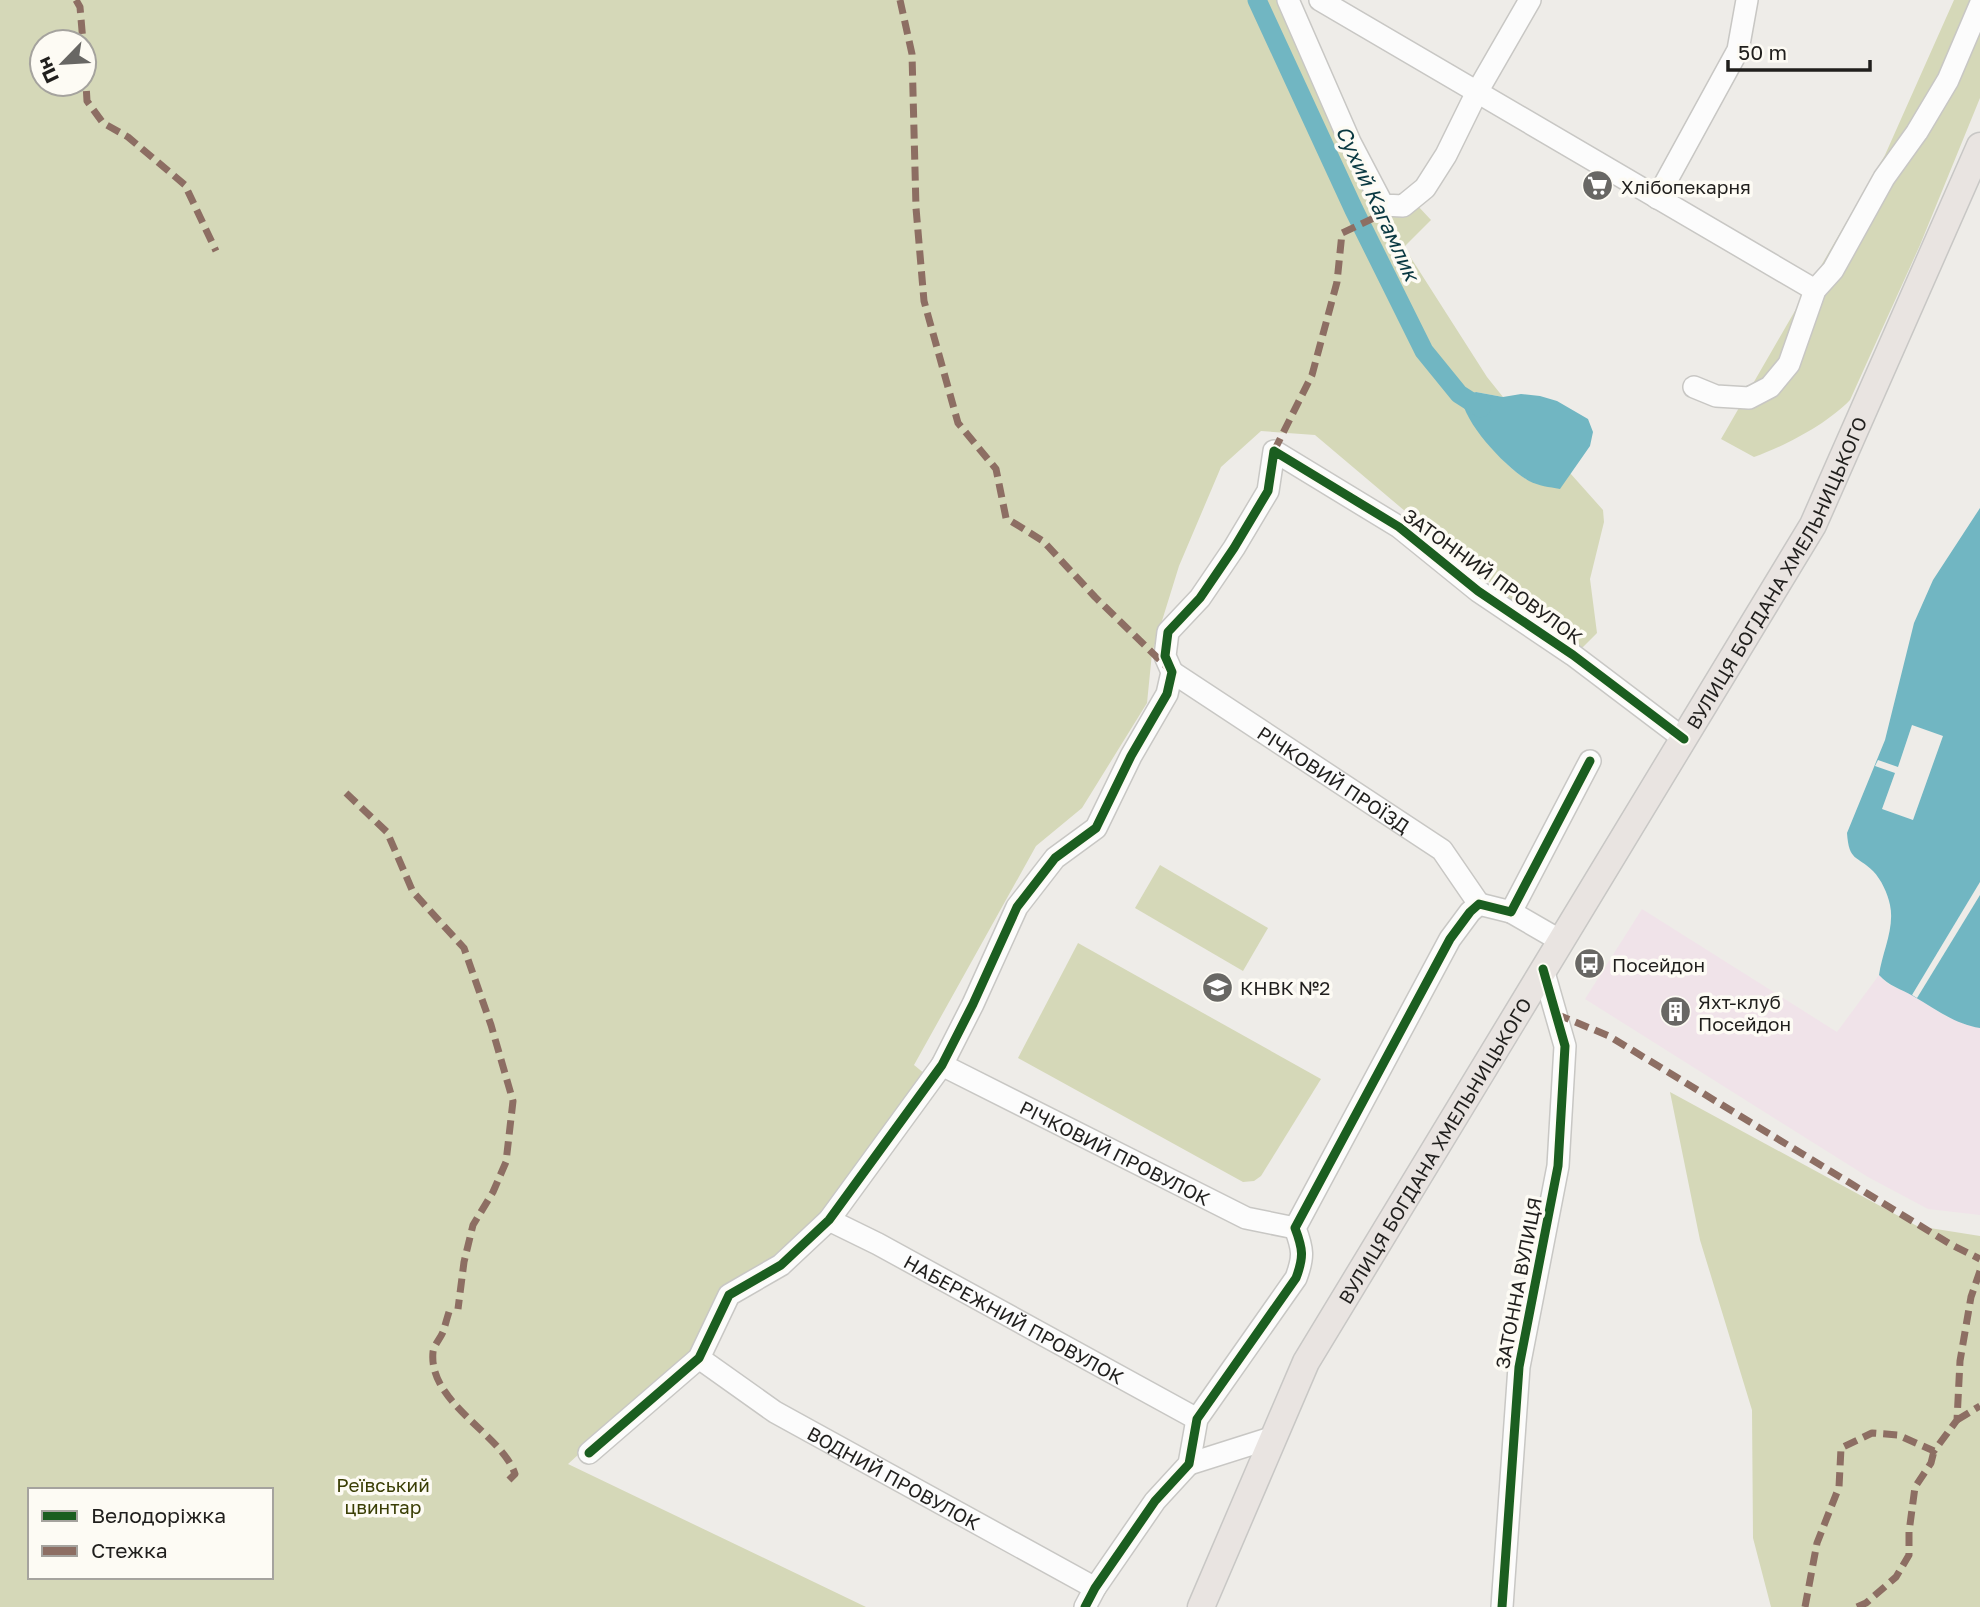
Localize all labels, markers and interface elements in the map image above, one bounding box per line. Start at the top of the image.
north arrow [28,28,98,98]
scale bar [1728,28,1870,72]
text: 50 m [1738,39,1787,65]
text: Пн [31,54,63,87]
water label: Сухий Кагамлик [1331,121,1427,287]
supermarket icon: Хлібопекарня [1581,169,1615,203]
place label: Хлібопекарня [1621,175,1751,198]
street label: ВУЛИЦЯ БОГДАНА ХМЕЛЬНИЦЬКОГО [1681,413,1871,733]
street label: ЗАТОННИЙ ПРОВУЛОК [1399,503,1587,649]
street label: РІЧКОВИЙ ПРОЇЗД [1254,720,1414,837]
bus stop icon: Посейдон [1572,947,1606,981]
place label: Посейдон [1612,953,1705,976]
school or university icon: КНВК №2 [1200,970,1234,1004]
place label: КНВК №2 [1240,976,1330,999]
place label: Яхт-клуб Посейдон [1698,990,1791,1035]
street label: ВУЛИЦЯ БОГДАНА ХМЕЛЬНИЦЬКОГО [1333,993,1536,1308]
building icon: Яхт-клуб Посейдон [1658,995,1692,1029]
street label: РІЧКОВИЙ ПРОВУЛОК [1016,1095,1214,1210]
street label: ЗАТОННА ВУЛИЦЯ [1490,1195,1546,1371]
street label: НАБЕРЕЖНИЙ ПРОВУЛОК [900,1249,1128,1388]
street label: ВОДНИЙ ПРОВУЛОК [804,1421,984,1534]
park label: Реївський цвинтар [336,1473,430,1518]
legend [28,1488,273,1579]
text: Велодоріжка [91,1502,226,1528]
text: Стежка [91,1537,168,1563]

